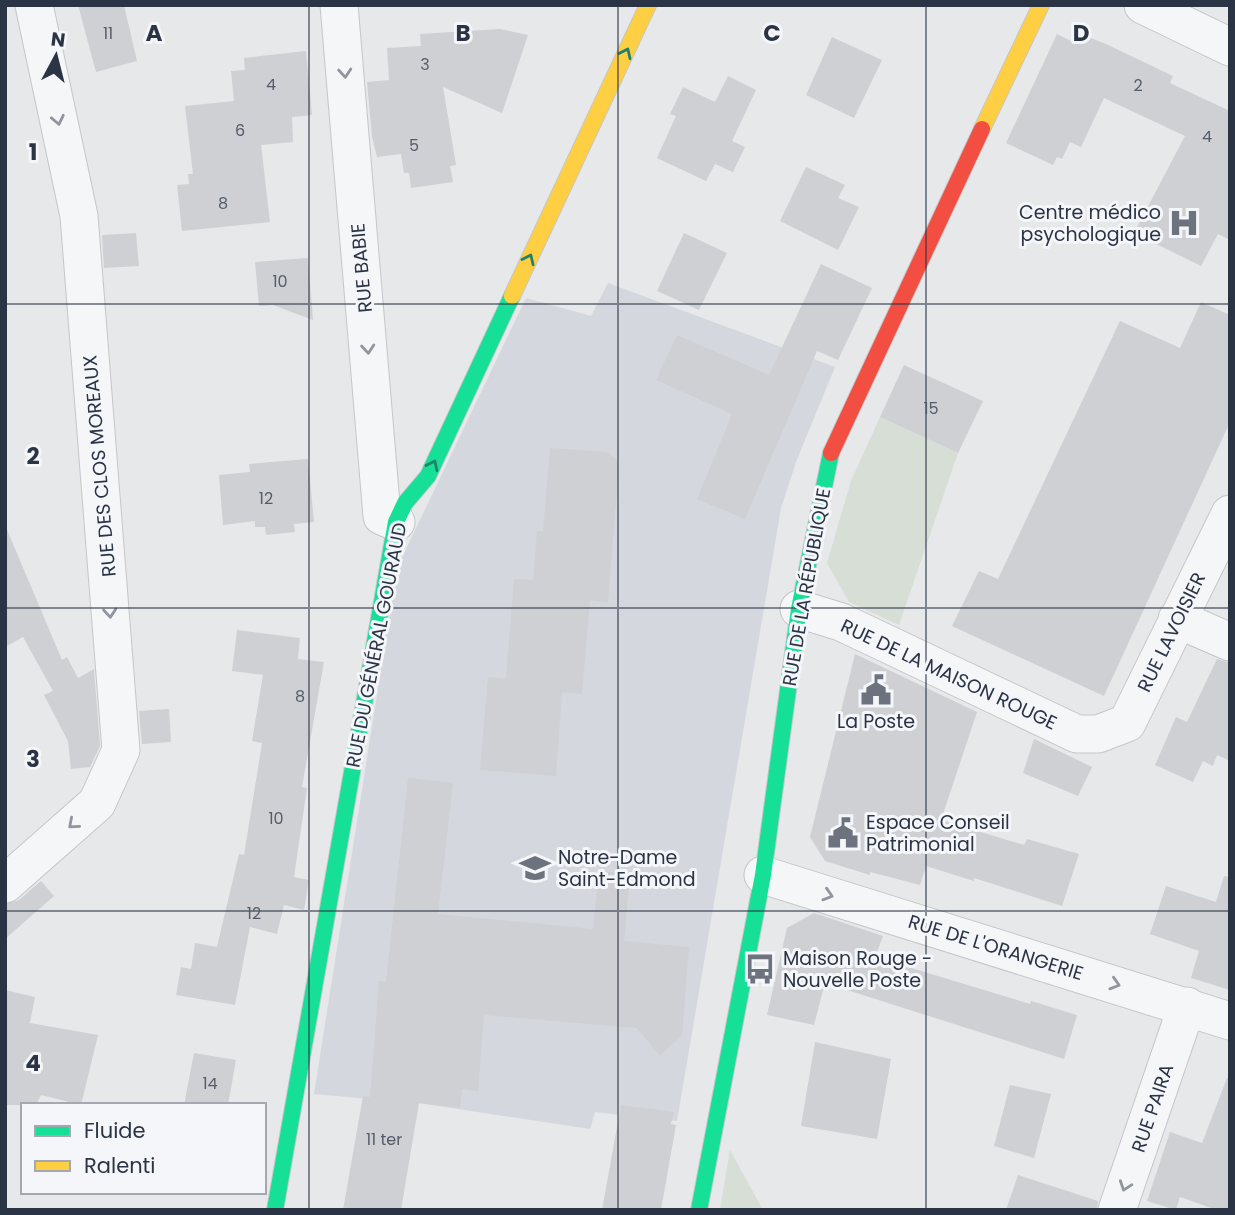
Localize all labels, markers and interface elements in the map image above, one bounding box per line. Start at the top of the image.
text: A [146,17,163,49]
text: B [455,17,471,49]
text: C [763,17,781,49]
text: D [1073,17,1089,49]
north arrow [21,21,91,91]
house number: 11 [103,22,113,45]
text: N [49,25,67,54]
one-way arrow [617,48,631,60]
house number: 3 [420,53,430,76]
one-way arrow [337,68,352,79]
house number: 4 [266,73,276,96]
house number: 2 [1133,74,1143,97]
one-way arrow [50,114,65,126]
house number: 6 [235,119,245,142]
house number: 4 [1202,125,1212,148]
house number: 5 [409,134,419,157]
text: 1 [29,136,37,168]
house number: 8 [218,192,228,215]
place label: Centre médico psychologique [1019,199,1161,248]
hospital icon: Centre médico psychologique [1167,206,1201,240]
street label: RUE BABIE [344,222,379,314]
one-way arrow [521,254,535,267]
house number: 10 [272,270,288,293]
one-way arrow [360,344,375,355]
street label: RUE DES CLOS MOREAUX [76,354,123,578]
house number: 15 [923,397,939,420]
text: 2 [26,440,40,472]
one-way arrow [424,460,438,472]
street label: RUE DE LA RÉPUBLIQUE [776,486,837,688]
house number: 12 [259,487,273,510]
street label: RUE DU GÉNÉRAL GOURAUD [339,520,413,770]
street label: RUE LAVOISIER [1131,568,1212,696]
one-way arrow [102,608,117,619]
street label: RUE DE LA MAISON ROUGE [836,612,1061,737]
public building icon: La Poste [859,673,893,707]
house number: 8 [295,685,305,708]
place label: La Poste [837,708,915,735]
text: 3 [26,743,40,775]
house number: 10 [268,807,284,830]
place label: Espace Conseil Patrimonial [866,809,1010,858]
one-way arrow [68,816,81,829]
public building icon: Espace Conseil Patrimonial [826,816,860,850]
place label: Notre-Dame Saint-Edmond [558,844,696,893]
school or university icon: Notre-Dame Saint-Edmond [518,851,552,885]
one-way arrow [822,886,834,901]
house number: 12 [247,902,261,925]
street label: RUE DE L'ORANGERIE [905,908,1087,987]
place label: Maison Rouge - Nouvelle Poste [783,945,932,994]
bus stop icon: Maison Rouge - Nouvelle Poste [743,952,777,986]
one-way arrow [1109,976,1121,990]
text: 4 [25,1047,41,1079]
street label: RUE PAIRA [1125,1060,1180,1156]
house number: 14 [202,1072,218,1095]
legend [21,1103,266,1194]
text: Fluide [84,1116,146,1145]
house number: 11 ter [366,1128,402,1151]
text: Ralenti [84,1151,155,1180]
one-way arrow [1119,1180,1133,1192]

